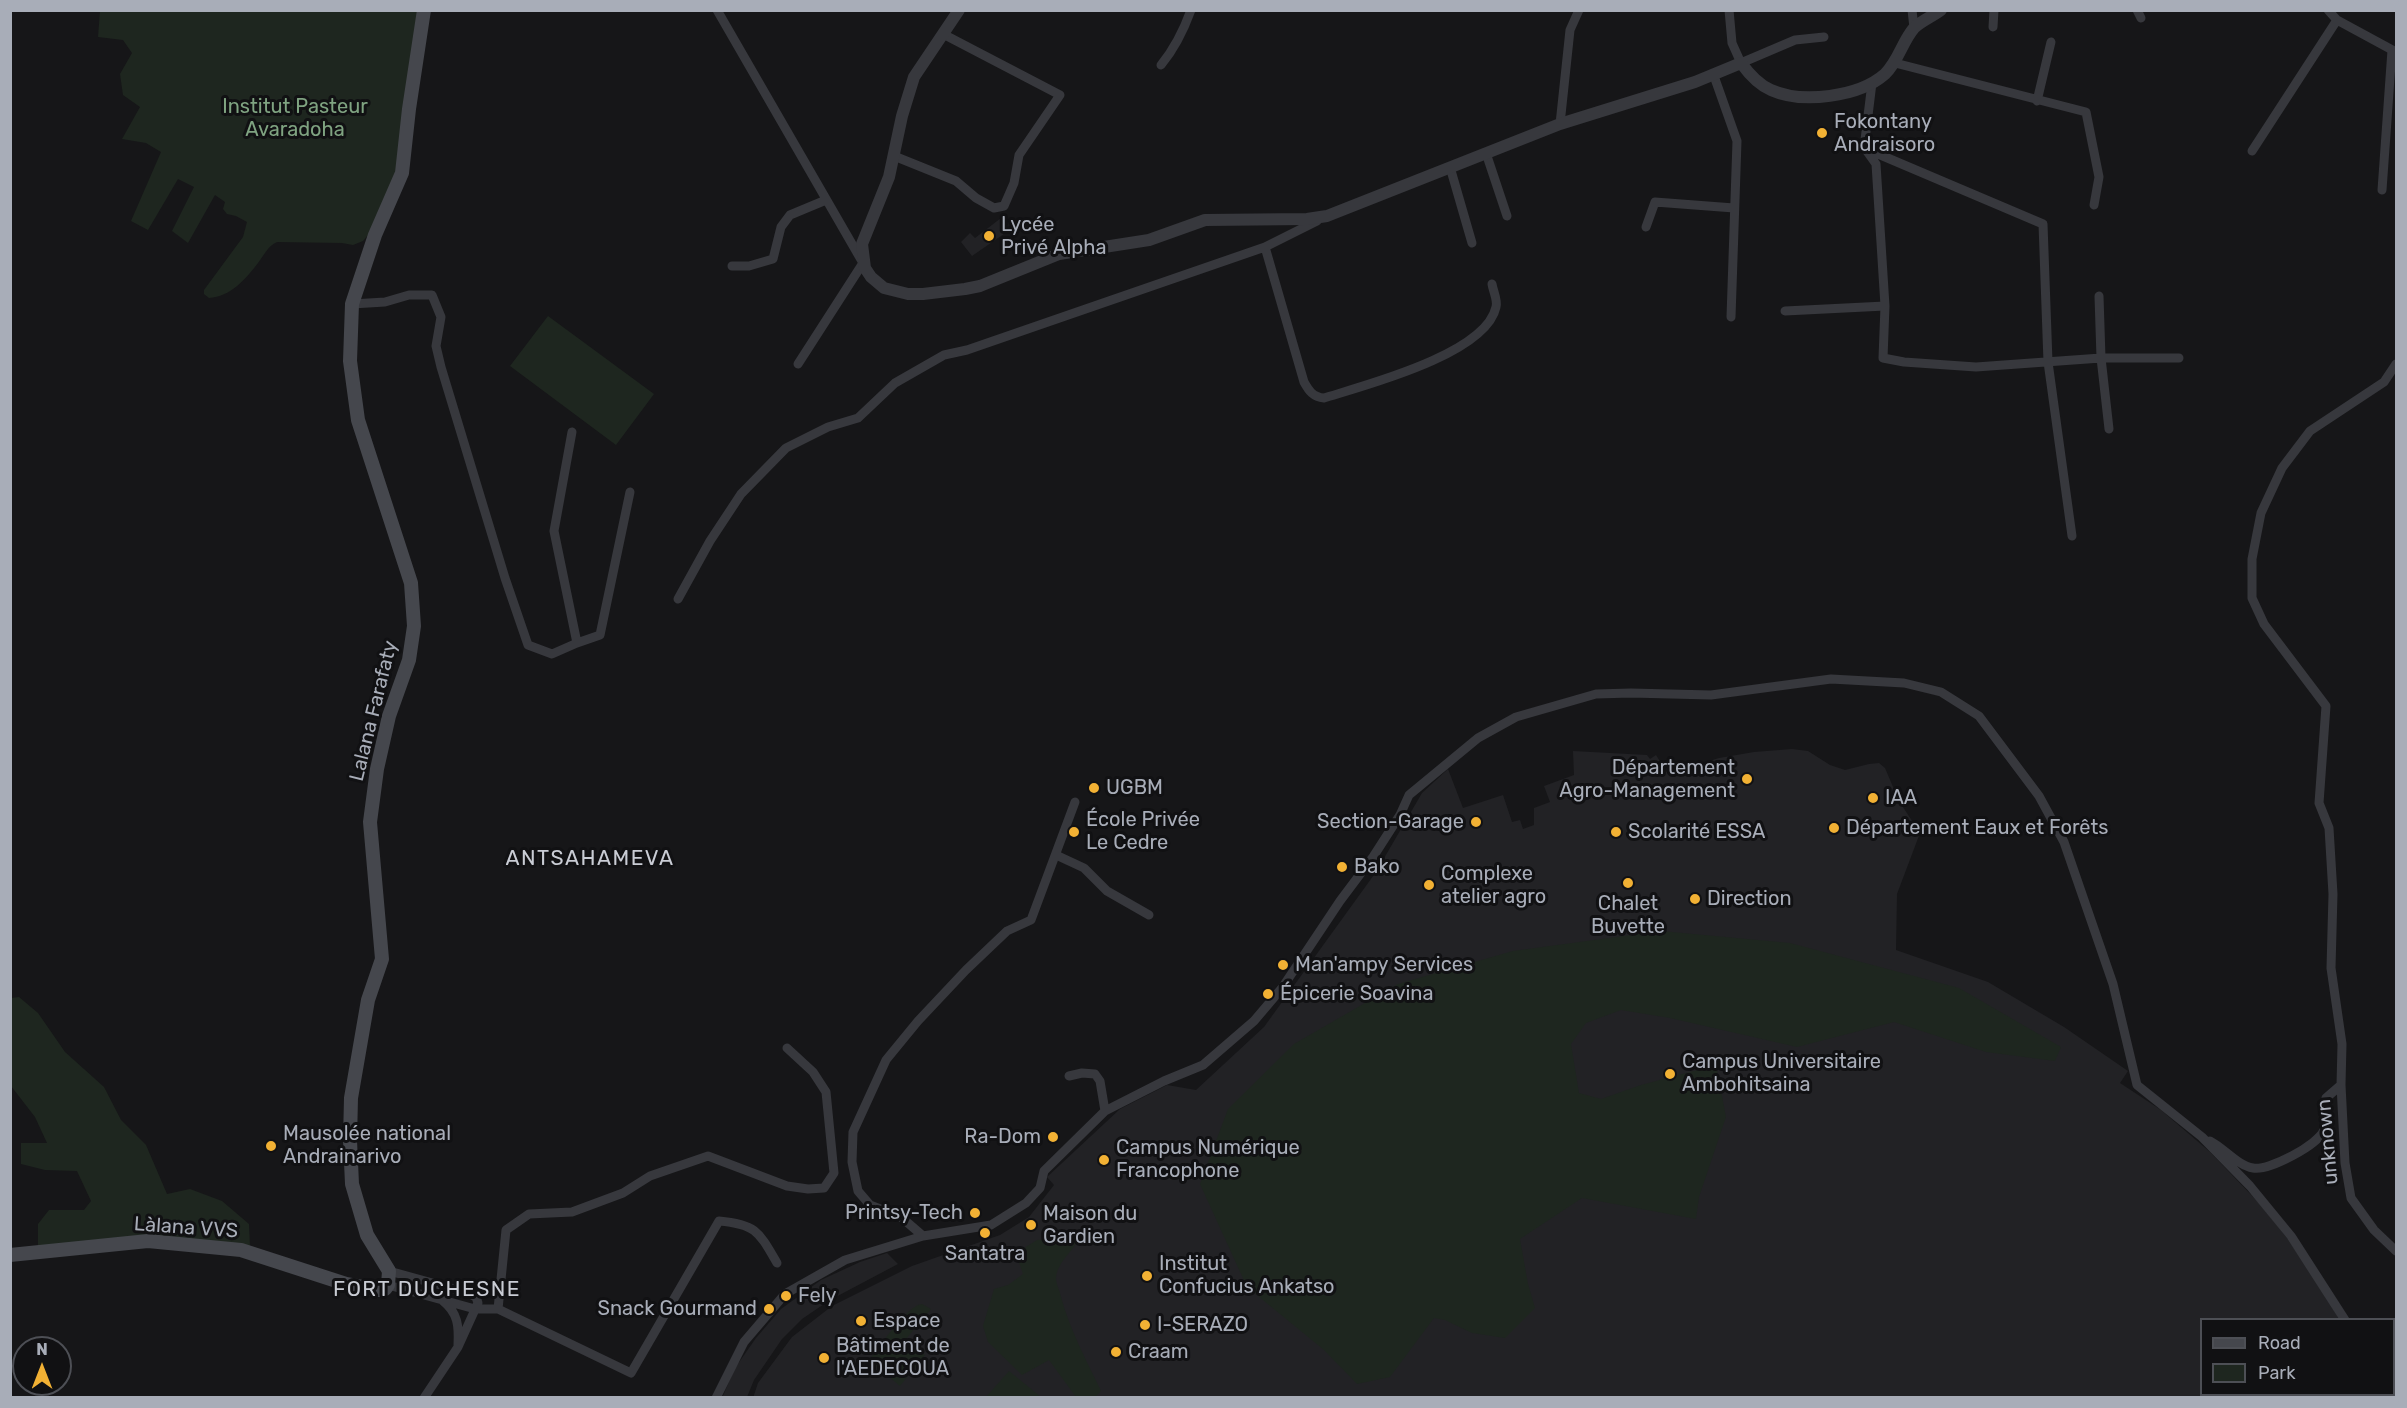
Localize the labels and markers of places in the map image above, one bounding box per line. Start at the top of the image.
place label: Fokontany Andraisoro [1834,110,1935,157]
marker: Fokontany Andraisoro [1815,126,1829,140]
place label: Lycée Privé Alpha [1001,213,1106,260]
marker: Lycée Privé Alpha [982,229,996,243]
place label: Département Agro-Management [1559,756,1735,803]
marker: Département Agro-Management [1740,772,1754,786]
place label: UGBM [1106,776,1163,800]
marker: UGBM [1087,781,1101,795]
place label: IAA [1885,786,1917,810]
marker: IAA [1866,791,1880,805]
place label: École Privée Le Cedre [1086,808,1200,855]
place label: Section-Garage [1317,810,1464,834]
marker: Section-Garage [1469,815,1483,829]
place label: Département Eaux et Forêts [1846,816,2108,840]
place label: Scolarité ESSA [1628,820,1765,844]
marker: Département Eaux et Forêts [1827,821,1841,835]
marker: École Privée Le Cedre [1067,825,1081,839]
marker: Scolarité ESSA [1609,825,1623,839]
place label: Bako [1354,855,1400,879]
marker: Bako [1335,860,1349,874]
place label: Complexe atelier agro [1441,862,1546,909]
marker: Chalet Buvette [1621,876,1635,890]
marker: Complexe atelier agro [1422,878,1436,892]
place label: Direction [1707,887,1792,911]
place label: Chalet Buvette [1591,892,1665,939]
marker: Direction [1688,892,1702,906]
place label: Man'ampy Services [1295,953,1473,977]
marker: Man'ampy Services [1276,958,1290,972]
place label: Épicerie Soavina [1280,982,1433,1006]
marker: Épicerie Soavina [1261,987,1275,1001]
place label: Campus Universitaire Ambohitsaina [1682,1050,1881,1097]
marker: Campus Universitaire Ambohitsaina [1663,1067,1677,1081]
place label: Mausolée national Andrainarivo [283,1122,451,1169]
place label: Ra-Dom [964,1125,1041,1149]
marker: Ra-Dom [1046,1130,1060,1144]
place label: Campus Numérique Francophone [1116,1136,1300,1183]
marker: Mausolée national Andrainarivo [264,1139,278,1153]
marker: Campus Numérique Francophone [1097,1153,1111,1167]
place label: Printsy-Tech [845,1201,963,1225]
place label: Maison du Gardien [1043,1202,1137,1249]
marker: Printsy-Tech [968,1206,982,1220]
marker: Maison du Gardien [1024,1218,1038,1232]
marker: Santatra [978,1226,992,1240]
place label: Santatra [945,1242,1025,1266]
place label: Institut Confucius Ankatso [1159,1252,1335,1299]
marker: Institut Confucius Ankatso [1140,1269,1154,1283]
place label: Fely [798,1284,837,1308]
marker: Fely [779,1289,793,1303]
place label: Snack Gourmand [598,1297,757,1321]
marker: Snack Gourmand [762,1302,776,1316]
place label: Espace [873,1309,941,1333]
place label: I-SERAZO [1157,1313,1248,1337]
marker: Espace [854,1314,868,1328]
marker: I-SERAZO [1138,1318,1152,1332]
place label: Bâtiment de l'AEDECOUA [836,1334,950,1381]
place label: Craam [1128,1340,1189,1364]
marker: Craam [1109,1345,1123,1359]
marker: Bâtiment de l'AEDECOUA [817,1351,831,1365]

